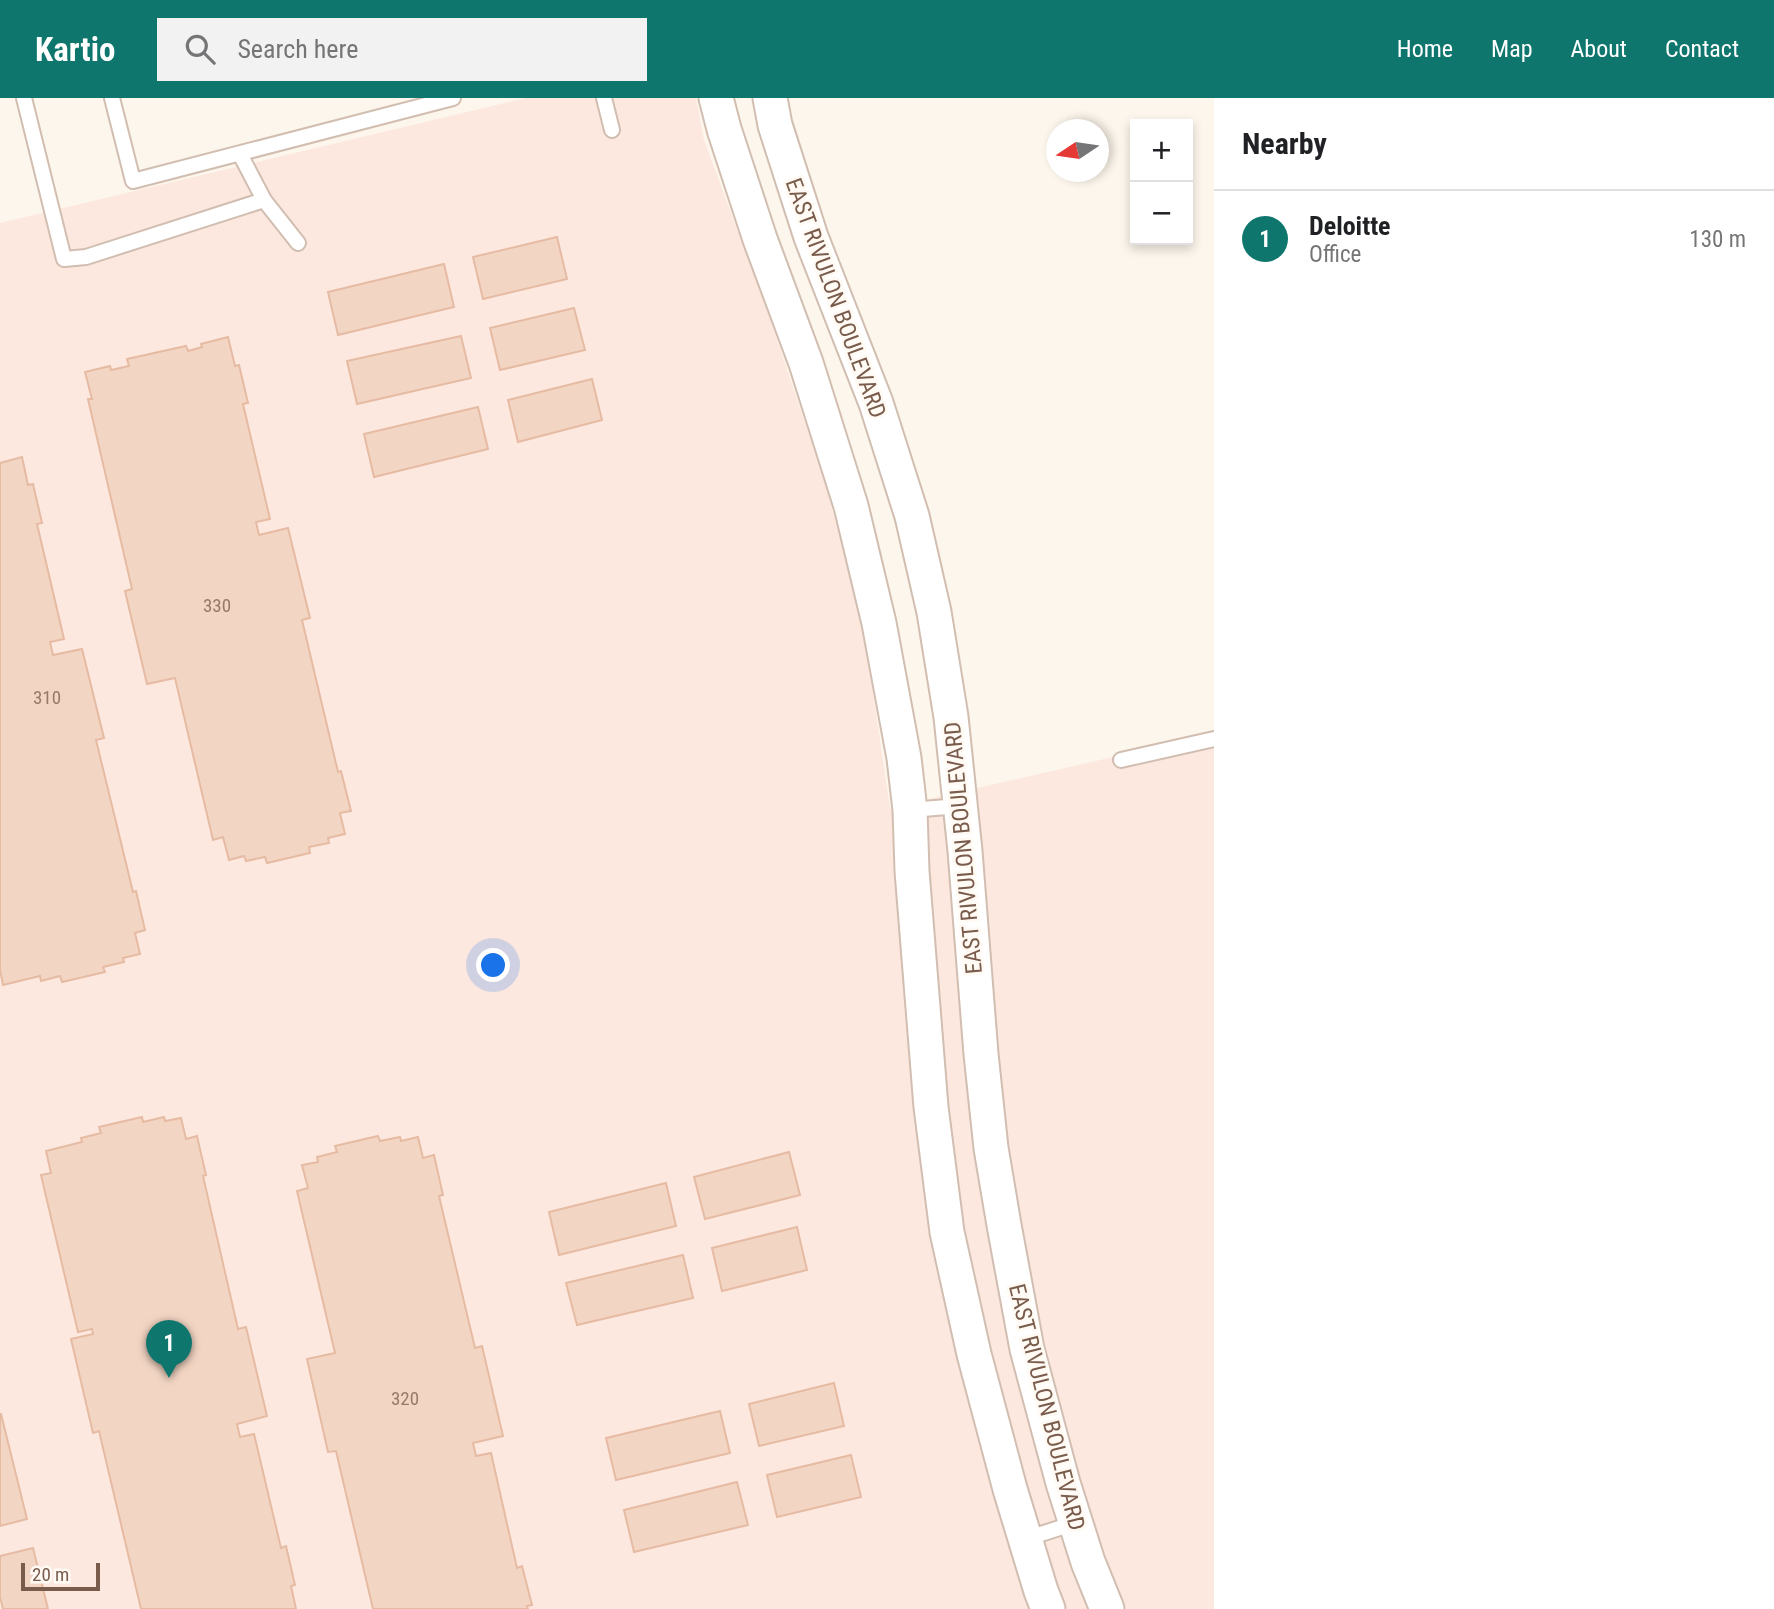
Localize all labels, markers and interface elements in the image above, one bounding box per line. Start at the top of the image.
search box [157,18,647,81]
text: Kartio [35,30,115,69]
icon: search [181,30,219,68]
text: Search here [237,34,358,64]
text: Home [1397,35,1453,63]
text: Map [1491,35,1533,63]
text: About [1571,35,1627,63]
text: Contact [1665,35,1739,63]
north arrow [1046,119,1109,182]
map controls [1130,119,1193,245]
button: + [1130,119,1193,182]
text: Nearby [1242,126,1327,161]
street label: EAST RIVULON BOULEVARD [780,175,891,422]
button: − [1130,182,1193,245]
text: Deloitte [1309,211,1391,241]
text: 1 [1259,226,1271,253]
text: 130 m [1689,226,1746,253]
text: Office [1309,241,1361,268]
house number: 330 [203,594,231,617]
house number: 310 [33,686,61,709]
street label: EAST RIVULON BOULEVARD [939,721,988,975]
your location [476,948,510,982]
street label: EAST RIVULON BOULEVARD [1003,1281,1090,1533]
pin: 1 [146,1320,192,1378]
house number: 320 [391,1387,419,1410]
scale bar [21,1560,100,1592]
text: 20 m [32,1563,69,1586]

